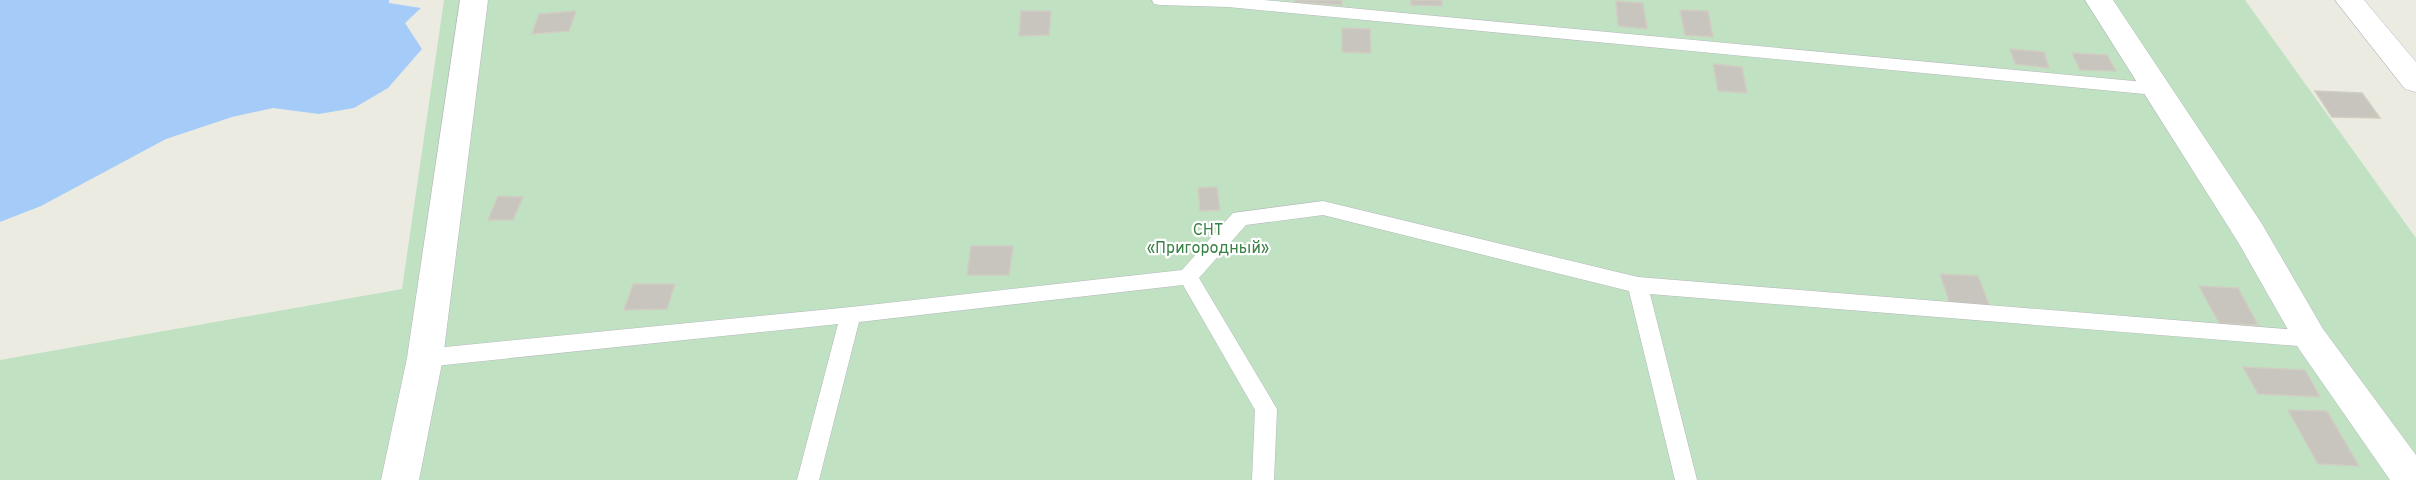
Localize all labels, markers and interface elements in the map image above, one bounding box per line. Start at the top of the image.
park label: СНТ «Пригородный» [1147,221,1269,259]

